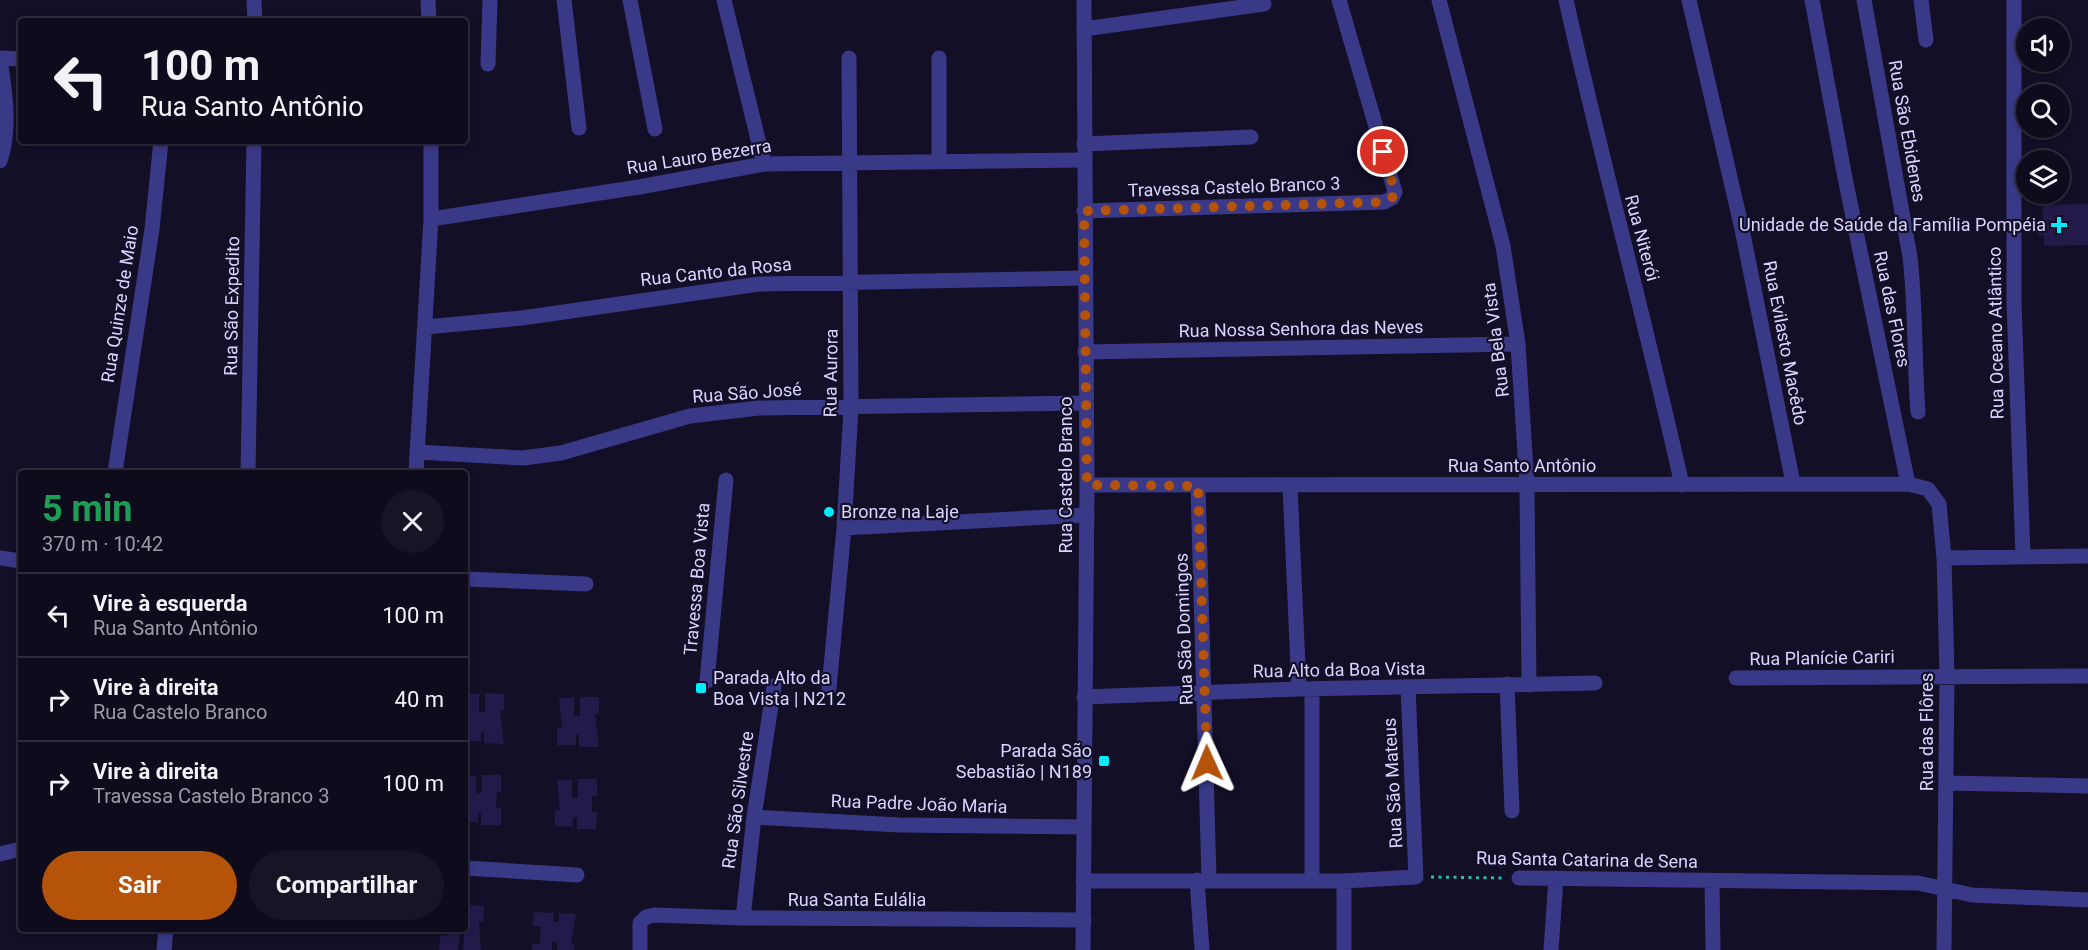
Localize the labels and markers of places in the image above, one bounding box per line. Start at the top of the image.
pin [1357,126,1408,177]
place label: Unidade de Saúde da Família Pompéia [1739,214,2046,235]
marker: Unidade de Saúde da Família Pompéia [2050,216,2068,234]
place label: Bronze na Laje [841,501,959,522]
marker: Bronze na Laje [822,505,836,519]
place label: Parada Alto da Boa Vista | N212 [713,667,846,709]
marker: Parada Alto da Boa Vista | N212 [694,681,708,695]
place label: Parada São Sebastião | N189 [956,740,1092,782]
marker: Parada São Sebastião | N189 [1097,754,1111,768]

